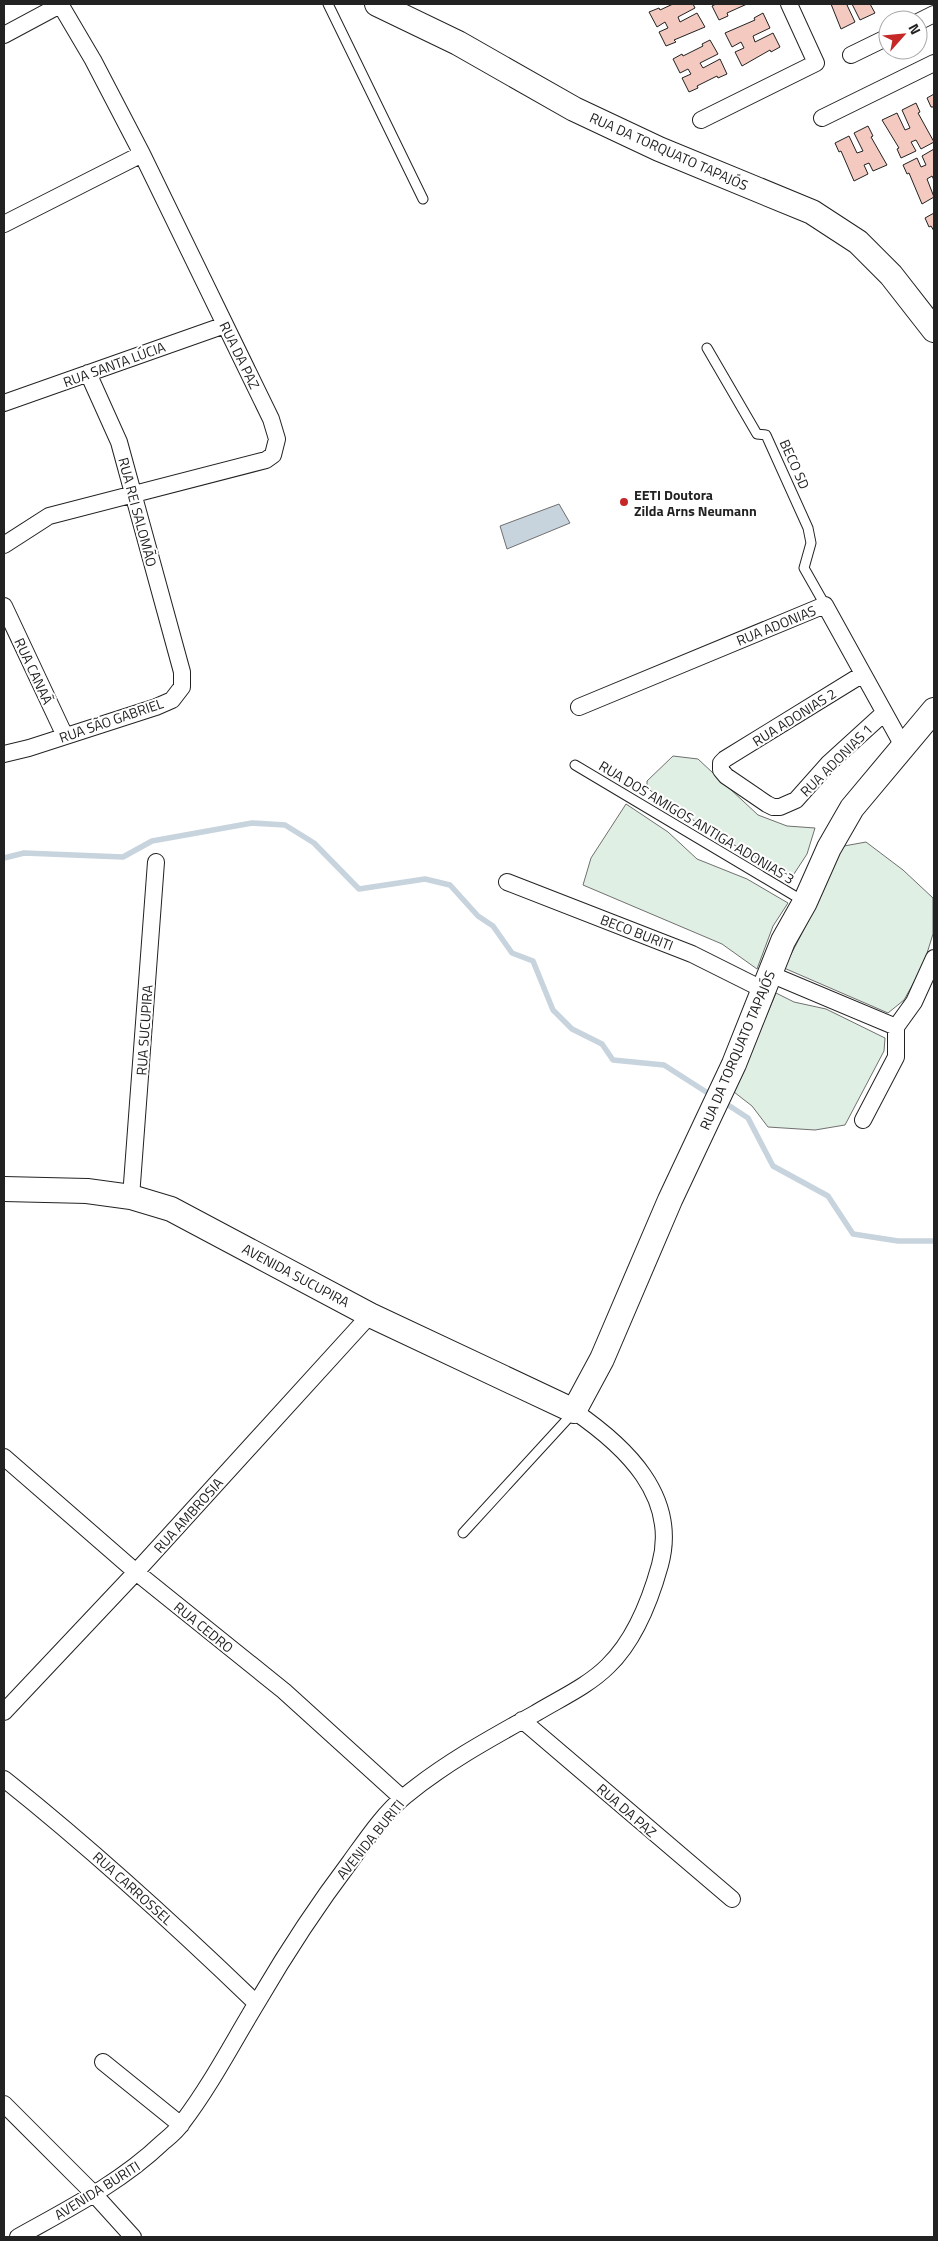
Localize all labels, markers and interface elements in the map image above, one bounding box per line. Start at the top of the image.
north arrow [878,10,928,60]
text: N [903,20,927,38]
street label: RUA DA TORQUATO TAPAJÓS [586,107,752,195]
street label: RUA DA PAZ [215,318,265,392]
street label: RUA SANTA LÚCIA [60,336,169,392]
street label: BECO SD [775,436,815,492]
street label: RUA REI SALOMÃO [113,455,163,569]
place label: EETI Doutora Zilda Arns Neumann [634,484,757,521]
marker: EETI Doutora Zilda Arns Neumann [618,496,630,508]
street label: RUA ADONIAS [733,599,819,651]
street label: RUA CANAÃ [9,634,59,708]
street label: RUA ADONIAS 2 [748,683,840,751]
street label: RUA SÃO GABRIEL [56,692,166,748]
street label: RUA ADONIAS 1 [795,719,877,801]
street label: RUA DOS AMIGOS ANTIGA ADONIAS 3 [595,755,799,889]
street label: BECO BURITI [597,908,677,956]
street label: RUA DA TORQUATO TAPAJÓS [694,967,780,1133]
street label: RUA SUCUPIRA [130,983,158,1076]
street label: AVENIDA SUCUPIRA [239,1238,354,1312]
street label: RUA AMBROSIA [148,1472,228,1557]
street label: RUA CEDRO [170,1596,238,1658]
street label: RUA DA PAZ [593,1778,661,1842]
street label: AVENIDA BURITI [331,1794,409,1884]
street label: RUA CARROSSEL [88,1846,178,1930]
street label: AVENIDA BURITI [50,2155,144,2225]

